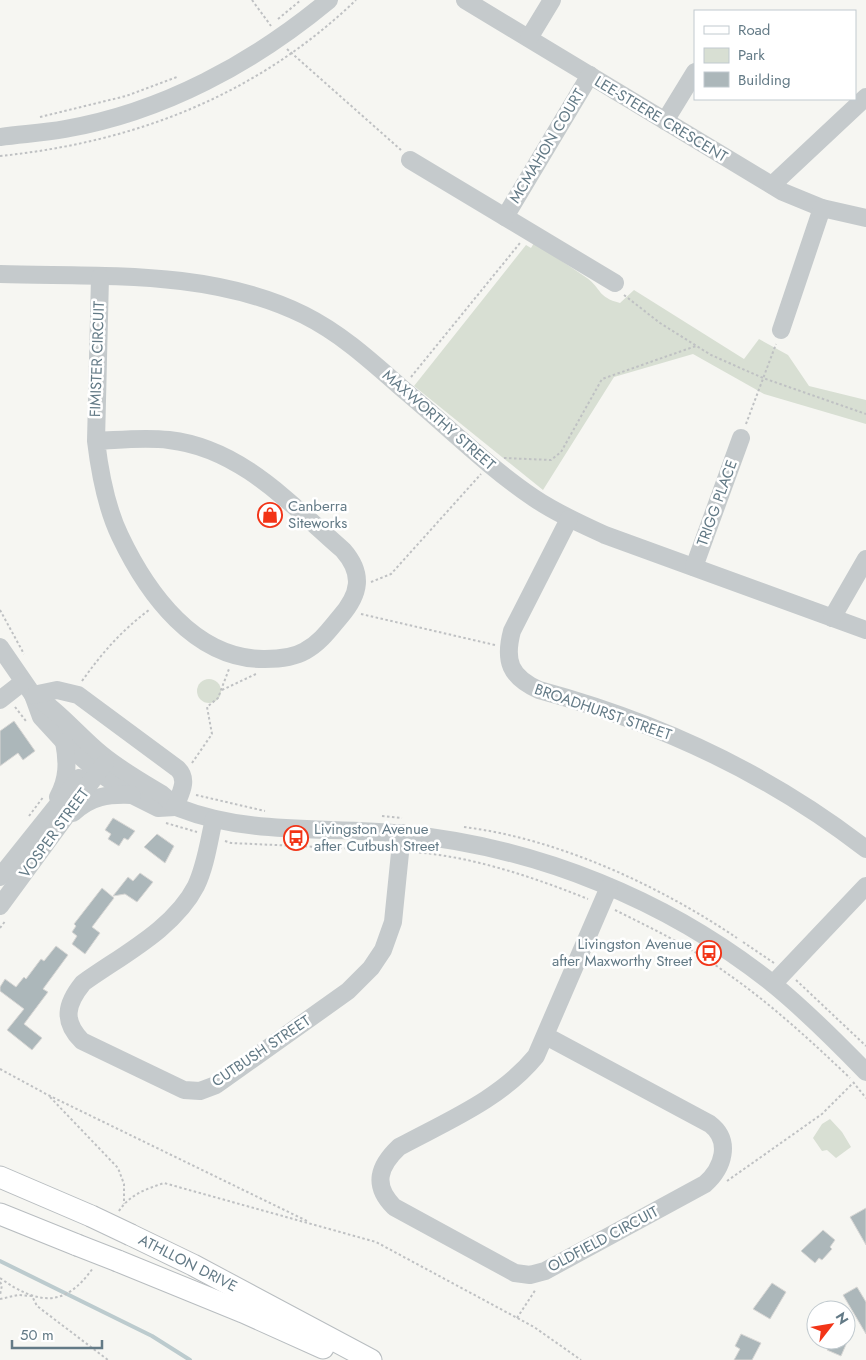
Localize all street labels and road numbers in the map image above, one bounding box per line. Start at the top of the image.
street label: LEE-STEERE CRESCENT [590,71,732,167]
street label: MCMAHON COURT [504,85,590,207]
street label: FIMISTER CIRCUIT [84,301,110,417]
street label: MAXWORTHY STREET [378,365,500,475]
street label: TRIGG PLACE [691,457,743,549]
street label: BROADHURST STREET [532,678,674,746]
street label: VOSPER STREET [14,784,94,882]
street label: CUTBUSH STREET [207,1010,315,1092]
street label: OLDFIELD CIRCUIT [544,1201,662,1277]
street label: ATHLLON DRIVE [135,1229,241,1297]

